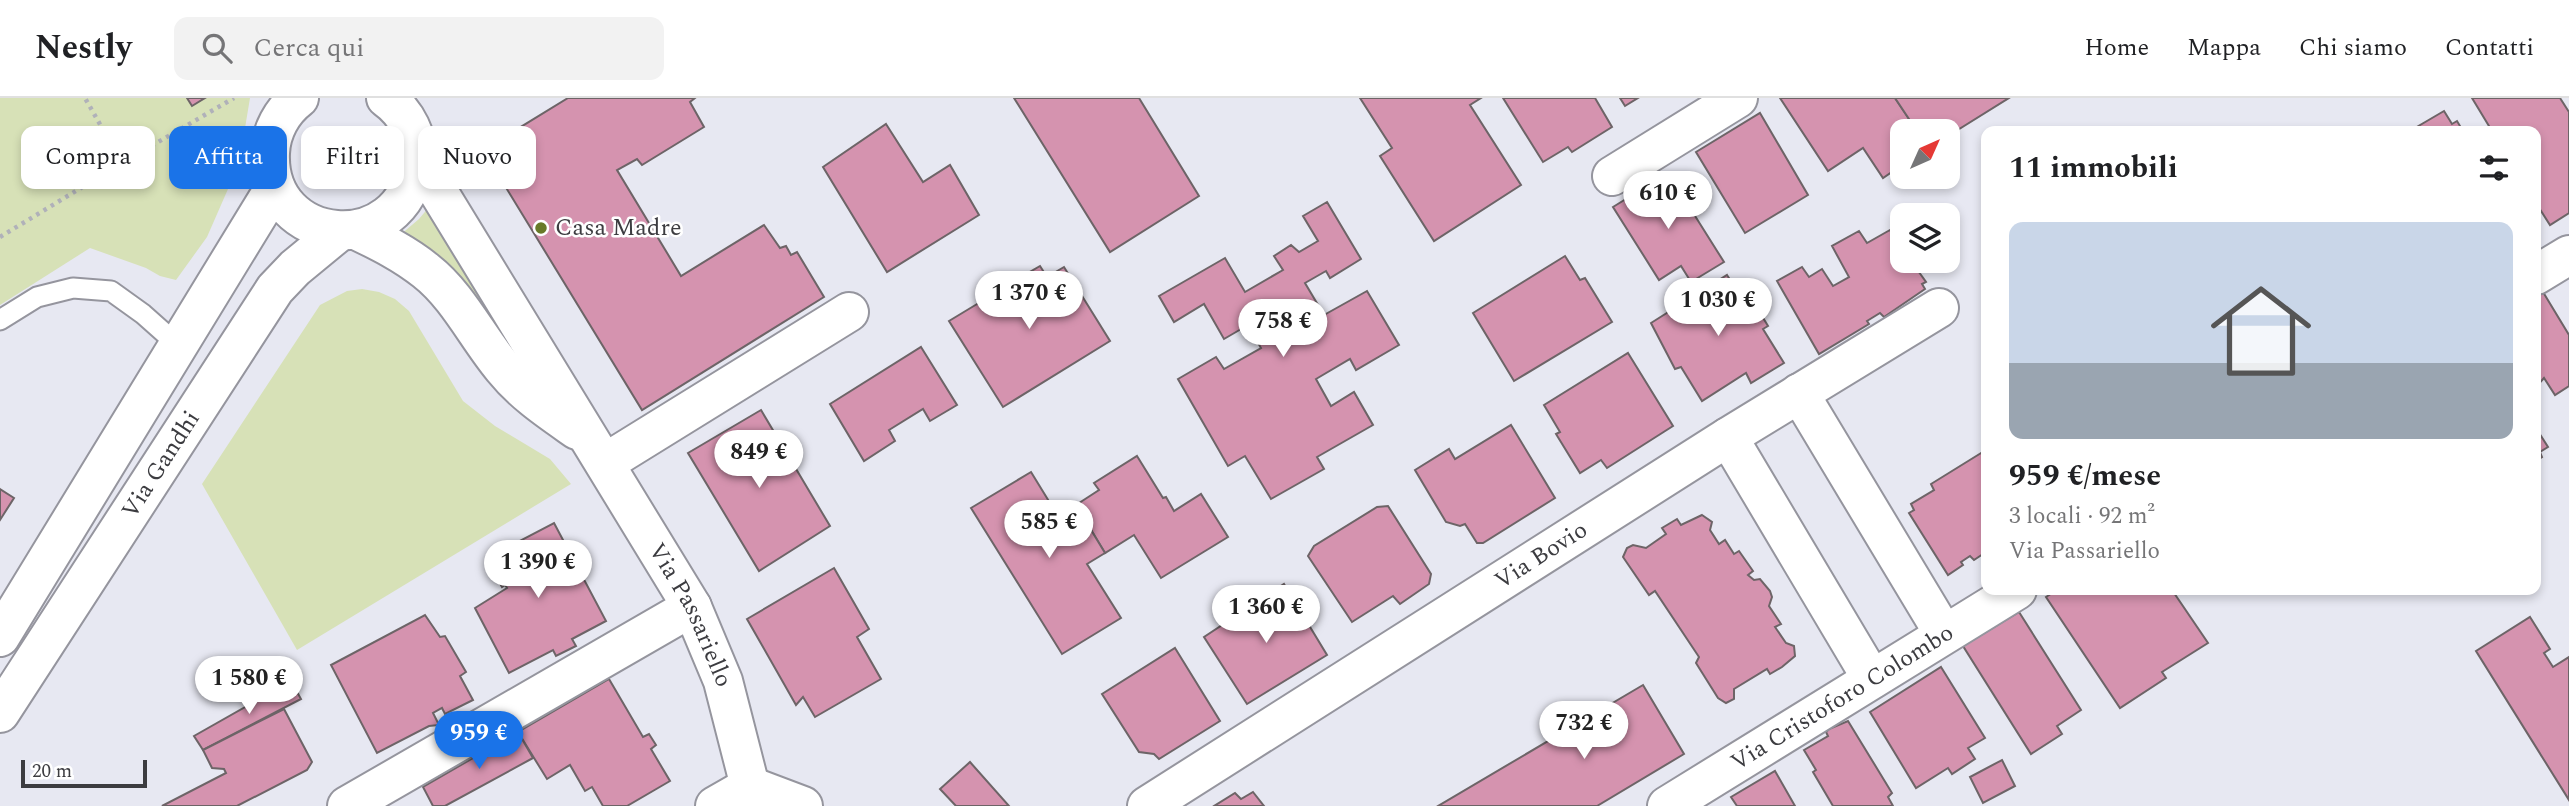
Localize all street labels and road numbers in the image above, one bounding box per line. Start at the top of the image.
street label: Via Gandhi [113,404,209,526]
street label: Via Bovio [1488,513,1595,599]
street label: Via Passariello [639,536,742,693]
street label: Via Cristoforo Colombo [1724,615,1961,780]

